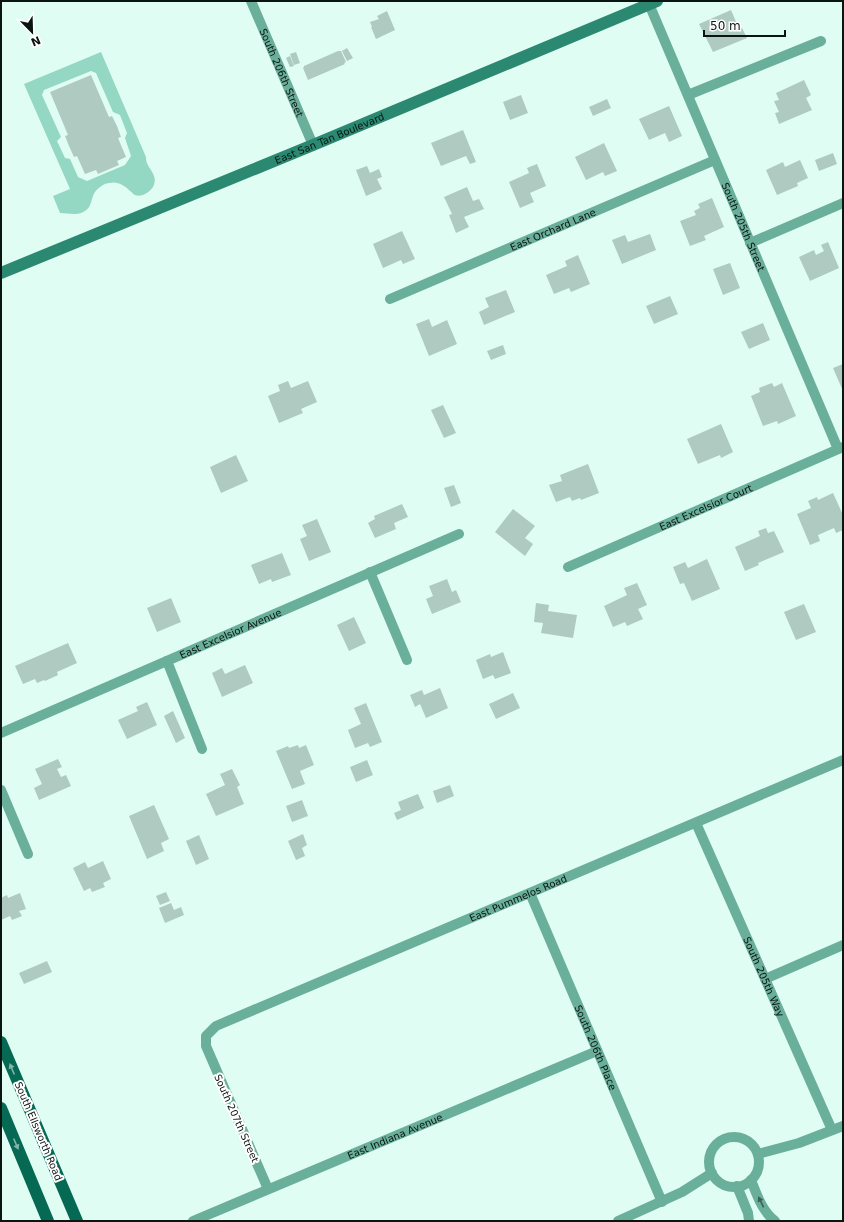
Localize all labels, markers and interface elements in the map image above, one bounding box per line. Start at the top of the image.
north arrow [12,12,52,52]
scale bar [704,12,785,38]
text: 50 m [710,19,741,33]
street label: South 206th Street [257,27,305,119]
text: N [29,33,42,49]
street label: East San Tan Boulevard [273,111,386,166]
street label: South 205th Street [719,181,767,273]
street label: East Orchard Lane [508,207,598,253]
street label: East Excelsior Court [658,482,754,533]
street label: East Excelsior Avenue [178,607,283,661]
street label: East Pummelos Road [468,873,569,924]
street label: South 205th Way [741,935,786,1018]
street label: South 206th Place [573,1003,619,1092]
one-way arrow [9,1062,15,1074]
street label: South 207th Street [212,1073,261,1164]
street label: South Ellsworth Road [13,1080,64,1182]
street label: East Indiana Avenue [346,1112,444,1161]
one-way arrow [13,1139,19,1150]
one-way arrow [758,1196,764,1208]

